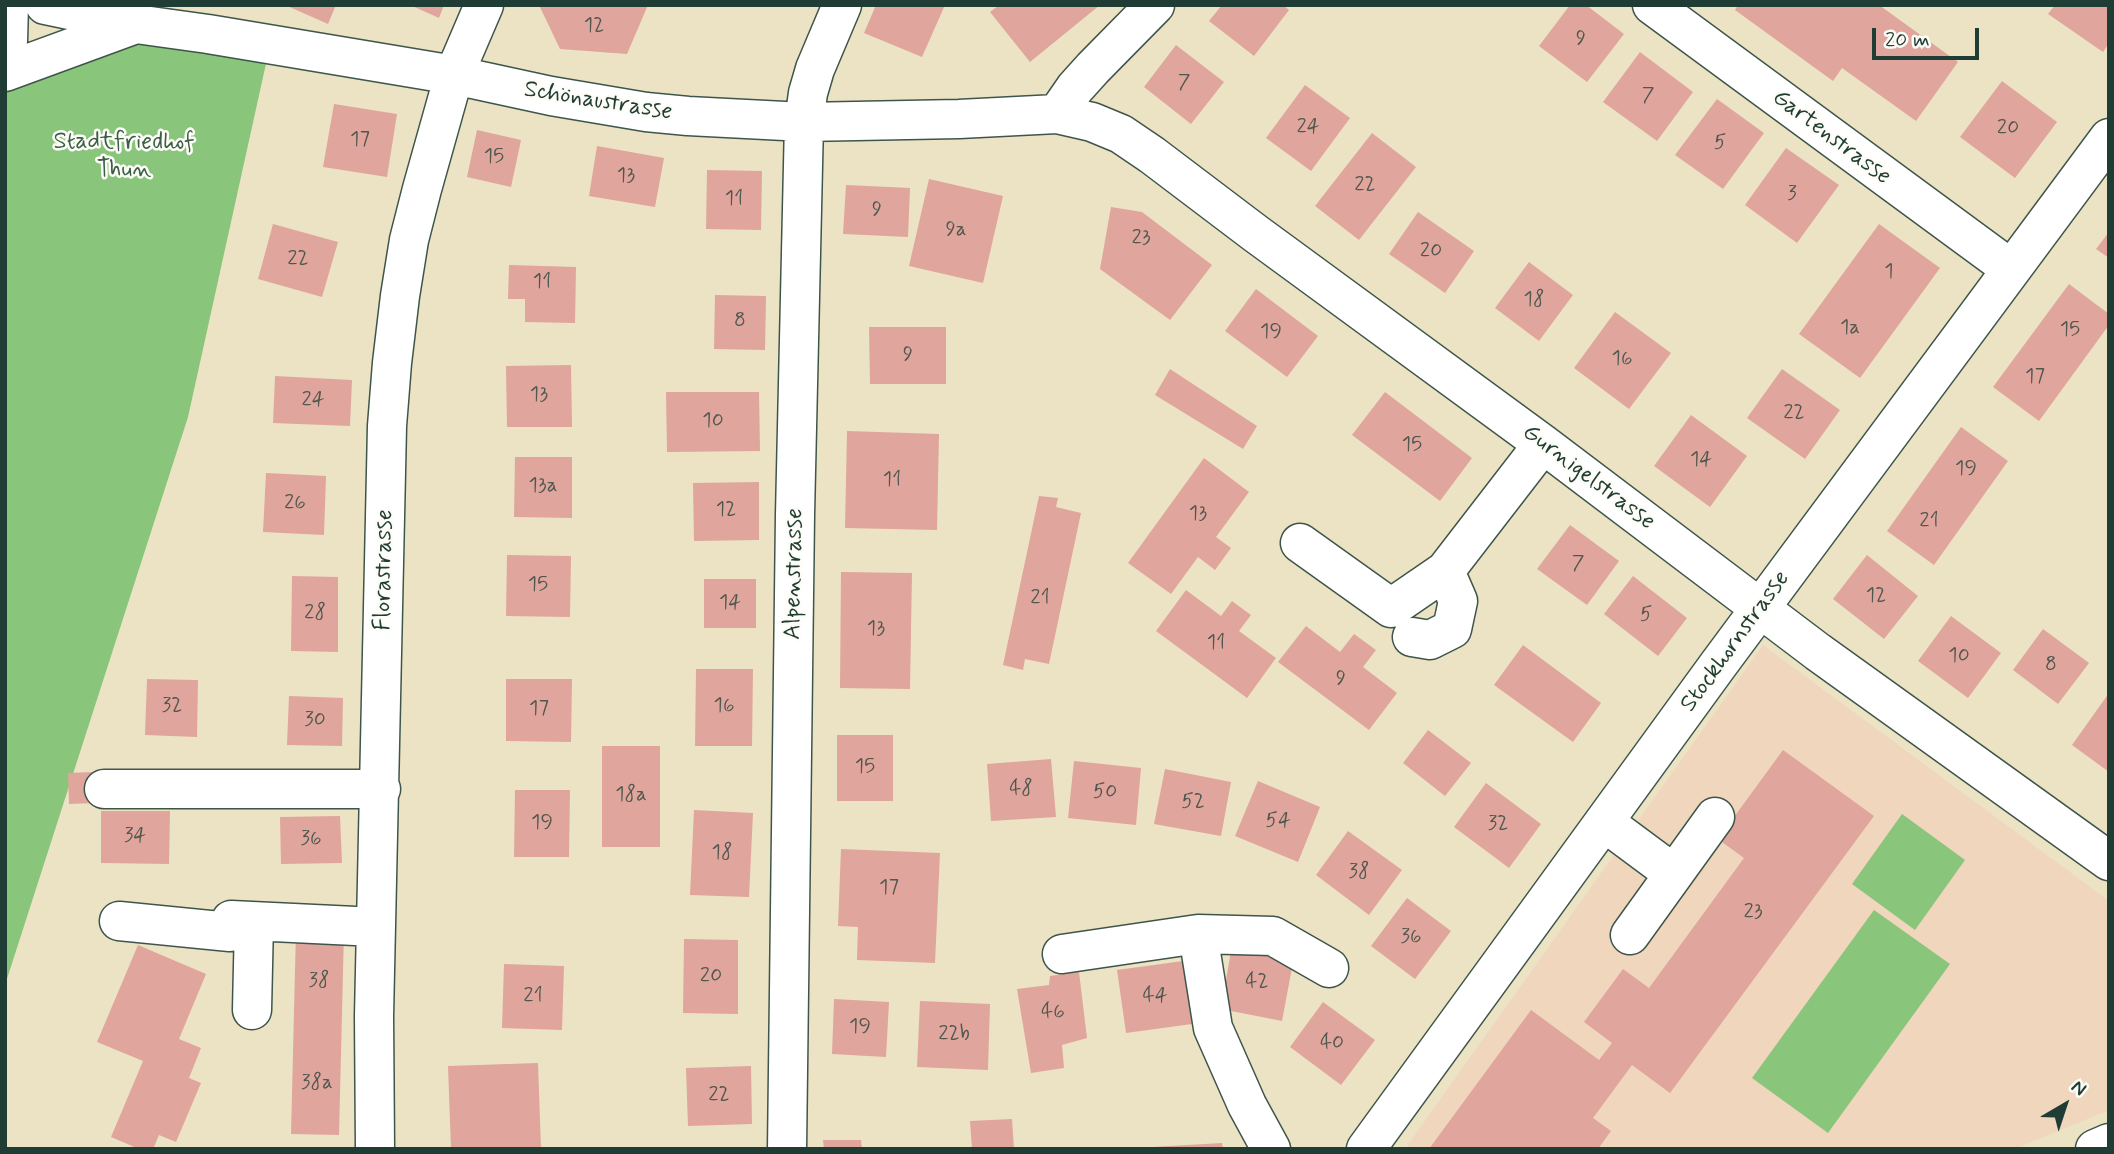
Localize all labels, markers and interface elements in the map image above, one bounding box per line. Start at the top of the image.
house number: 12 [584,14,604,40]
scale bar [1876,14,1983,58]
text: 20 m [1885,26,1930,54]
house number: 9 [1576,27,1586,53]
house number: 7 [1178,71,1190,97]
street label: Schönaustrasse [522,76,674,128]
house number: 7 [1642,84,1654,110]
street label: Gartenstrasse [1766,84,1896,192]
house number: 24 [1296,115,1320,141]
house number: 20 [1997,116,2019,142]
house number: 17 [350,128,370,154]
park label: Stadtfriedhof Thun [53,129,195,185]
house number: 5 [1714,131,1726,157]
house number: 15 [484,145,504,171]
house number: 13 [617,164,635,190]
house number: 22 [1354,173,1376,199]
house number: 3 [1787,182,1797,208]
house number: 11 [725,187,743,213]
house number: 9 [872,198,882,224]
house number: 9a [945,218,967,244]
house number: 23 [1131,226,1151,252]
house number: 20 [1420,239,1442,265]
house number: 22 [287,247,309,273]
house number: 1 [1884,260,1894,286]
house number: 11 [533,270,551,296]
house number: 18 [1524,288,1544,314]
house number: 8 [734,309,746,335]
house number: 1a [1840,316,1860,342]
house number: 15 [2060,318,2080,344]
house number: 19 [1260,320,1282,346]
house number: 9 [903,343,913,369]
house number: 16 [1612,347,1632,373]
house number: 17 [2025,365,2045,391]
house number: 13 [530,383,548,409]
house number: 24 [301,388,325,414]
house number: 22 [1783,401,1805,427]
house number: 10 [702,409,724,435]
street label: Gurnigelstrasse [1516,419,1660,537]
house number: 15 [1402,433,1422,459]
house number: 14 [1690,448,1712,474]
house number: 19 [1955,457,1977,483]
house number: 11 [883,468,901,494]
house number: 13a [528,474,558,500]
house number: 26 [284,491,306,517]
house number: 12 [716,498,736,524]
house number: 13 [1189,502,1207,528]
street label: Alpenstrasse [779,508,811,640]
street label: Florastrasse [370,509,400,631]
house number: 21 [1919,509,1939,535]
house number: 7 [1572,552,1584,578]
street label: Stockhornstrasse [1675,566,1797,718]
house number: 15 [528,573,548,599]
house number: 12 [1866,584,1886,610]
house number: 21 [1030,586,1050,612]
house number: 14 [719,591,741,617]
house number: 28 [304,601,326,627]
house number: 5 [1640,603,1652,629]
house number: 13 [867,617,885,643]
house number: 11 [1207,631,1225,657]
house number: 10 [1948,644,1970,670]
house number: 8 [2045,653,2057,679]
house number: 9 [1336,667,1346,693]
house number: 32 [162,694,182,720]
house number: 16 [714,694,734,720]
house number: 17 [529,697,549,723]
house number: 30 [304,708,326,734]
house number: 15 [855,755,875,781]
house number: 48 [1009,777,1033,803]
house number: 50 [1093,780,1117,806]
house number: 18a [615,783,647,809]
house number: 52 [1181,790,1205,816]
house number: 54 [1265,809,1291,835]
house number: 19 [531,811,553,837]
house number: 32 [1488,812,1508,838]
house number: 34 [124,824,146,850]
house number: 36 [300,827,322,853]
house number: 18 [712,841,732,867]
house number: 38 [1349,860,1369,886]
house number: 17 [879,876,899,902]
house number: 23 [1743,900,1763,926]
house number: 36 [1400,925,1422,951]
house number: 20 [700,964,722,990]
house number: 38 [309,969,329,995]
house number: 42 [1245,970,1269,996]
house number: 21 [523,984,543,1010]
house number: 44 [1143,984,1167,1010]
house number: 46 [1041,1000,1065,1026]
house number: 19 [849,1015,871,1041]
house number: 22b [938,1022,970,1048]
house number: 40 [1320,1031,1344,1057]
north arrow [2030,1070,2100,1140]
house number: 38a [301,1071,333,1097]
text: N [2066,1075,2091,1102]
house number: 22 [708,1083,730,1109]

